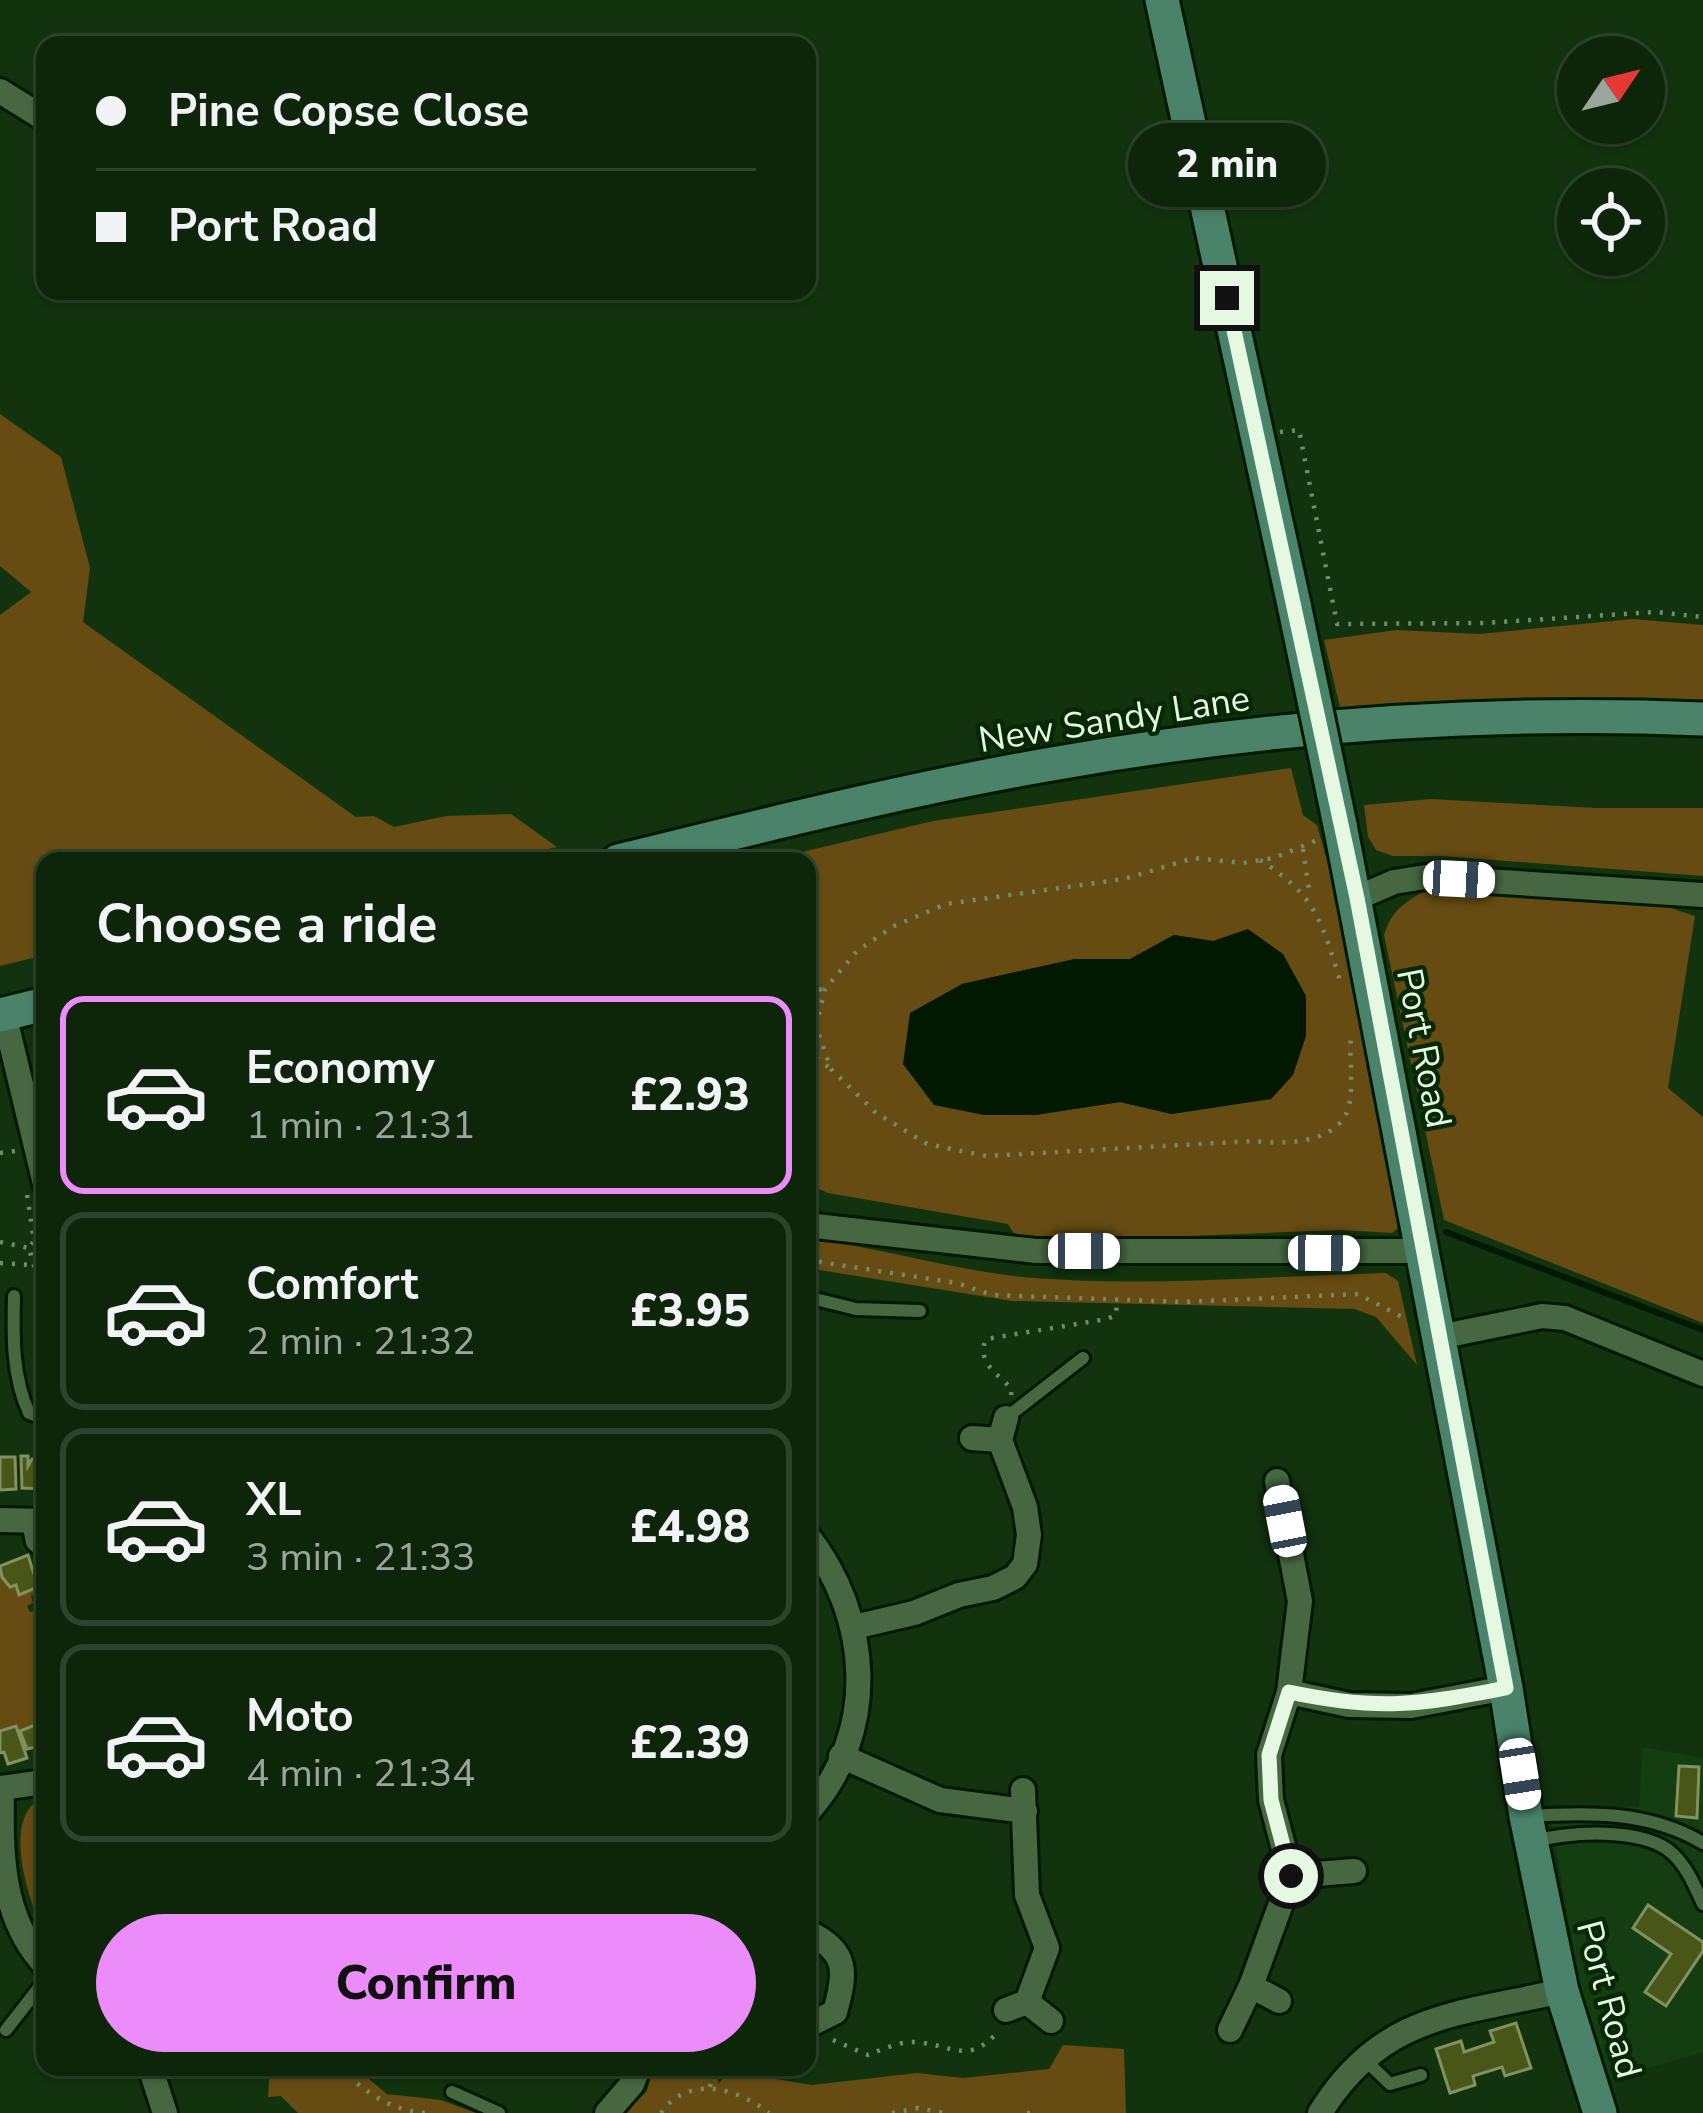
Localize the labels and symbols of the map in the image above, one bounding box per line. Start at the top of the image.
north arrow [1557,36,1665,144]
callout: 2 min [1128,124,1326,208]
route end [1200,271,1254,325]
street label: New Sandy Lane [975,674,1253,765]
car [1422,859,1496,899]
street label: Port Road [1384,964,1463,1132]
car [1048,1233,1120,1269]
car [1288,1234,1360,1272]
car [1260,1482,1310,1560]
car [1497,1736,1543,1812]
route start [1264,1849,1318,1903]
street label: Port Road [1564,1915,1653,2084]

